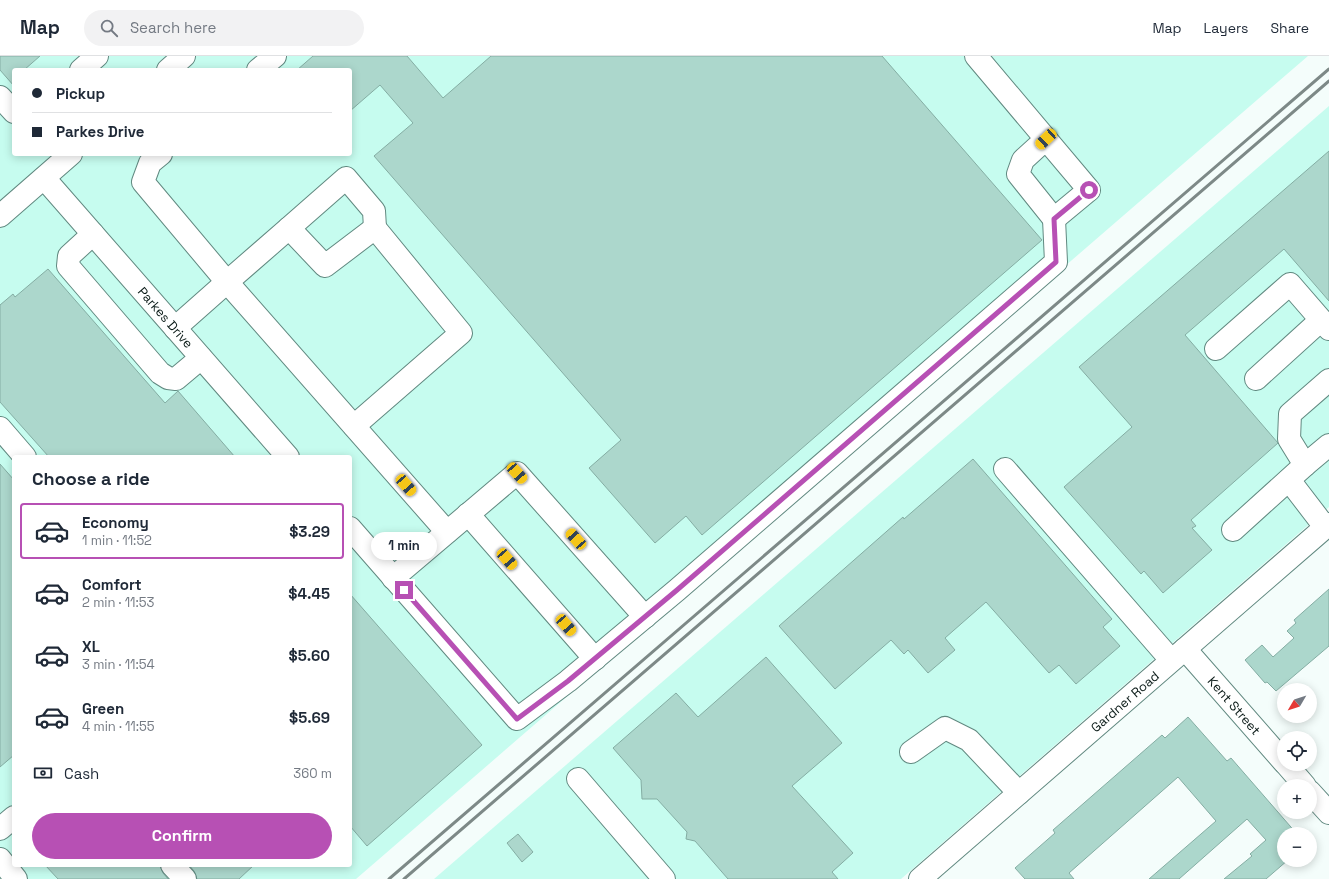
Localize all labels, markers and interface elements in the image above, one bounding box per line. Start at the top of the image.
search box [84,10,364,46]
text: Map [20,15,60,40]
icon: search [98,17,120,39]
text: Search here [130,18,216,37]
text: Map [1152,19,1182,37]
text: Layers [1204,19,1248,37]
text: Share [1270,19,1309,37]
text: Pickup [56,84,105,103]
text: Parkes Drive [56,122,144,141]
car [1033,126,1059,152]
route start [1080,181,1098,199]
street label: Parkes Drive [134,283,197,351]
car [505,460,529,486]
text: Choose a ride [32,467,150,490]
car [394,472,418,498]
icon: car [34,513,70,549]
text: Economy [82,513,149,532]
text: $3.29 [289,522,330,541]
car [564,526,588,552]
text: 1 min · 11:52 [82,532,152,549]
callout: 1 min [371,532,437,560]
text: 1 min [388,537,420,554]
car [495,546,519,572]
icon: car [34,575,70,611]
text: Comfort [82,575,142,594]
route end [395,581,413,599]
text: $4.45 [288,584,330,603]
text: 2 min · 11:53 [82,594,154,611]
car [554,612,578,638]
icon: car [34,637,70,673]
text: XL [82,637,100,656]
text: $5.60 [289,646,330,665]
text: 3 min · 11:54 [82,656,155,673]
street label: Gardner Road [1087,667,1162,736]
street label: Kent Street [1204,673,1265,738]
north arrow [1277,683,1317,723]
map controls [1277,683,1317,867]
icon: car [34,699,70,735]
text: Green [82,699,124,718]
text: $5.69 [289,708,330,727]
text: 4 min · 11:55 [82,718,155,735]
button: locate [1277,731,1317,771]
icon: cash [32,762,54,784]
text: Cash [64,764,99,783]
text: 360 m [293,765,332,782]
button: + [1277,779,1317,819]
button: Confirm [32,813,332,859]
button: − [1277,827,1317,867]

